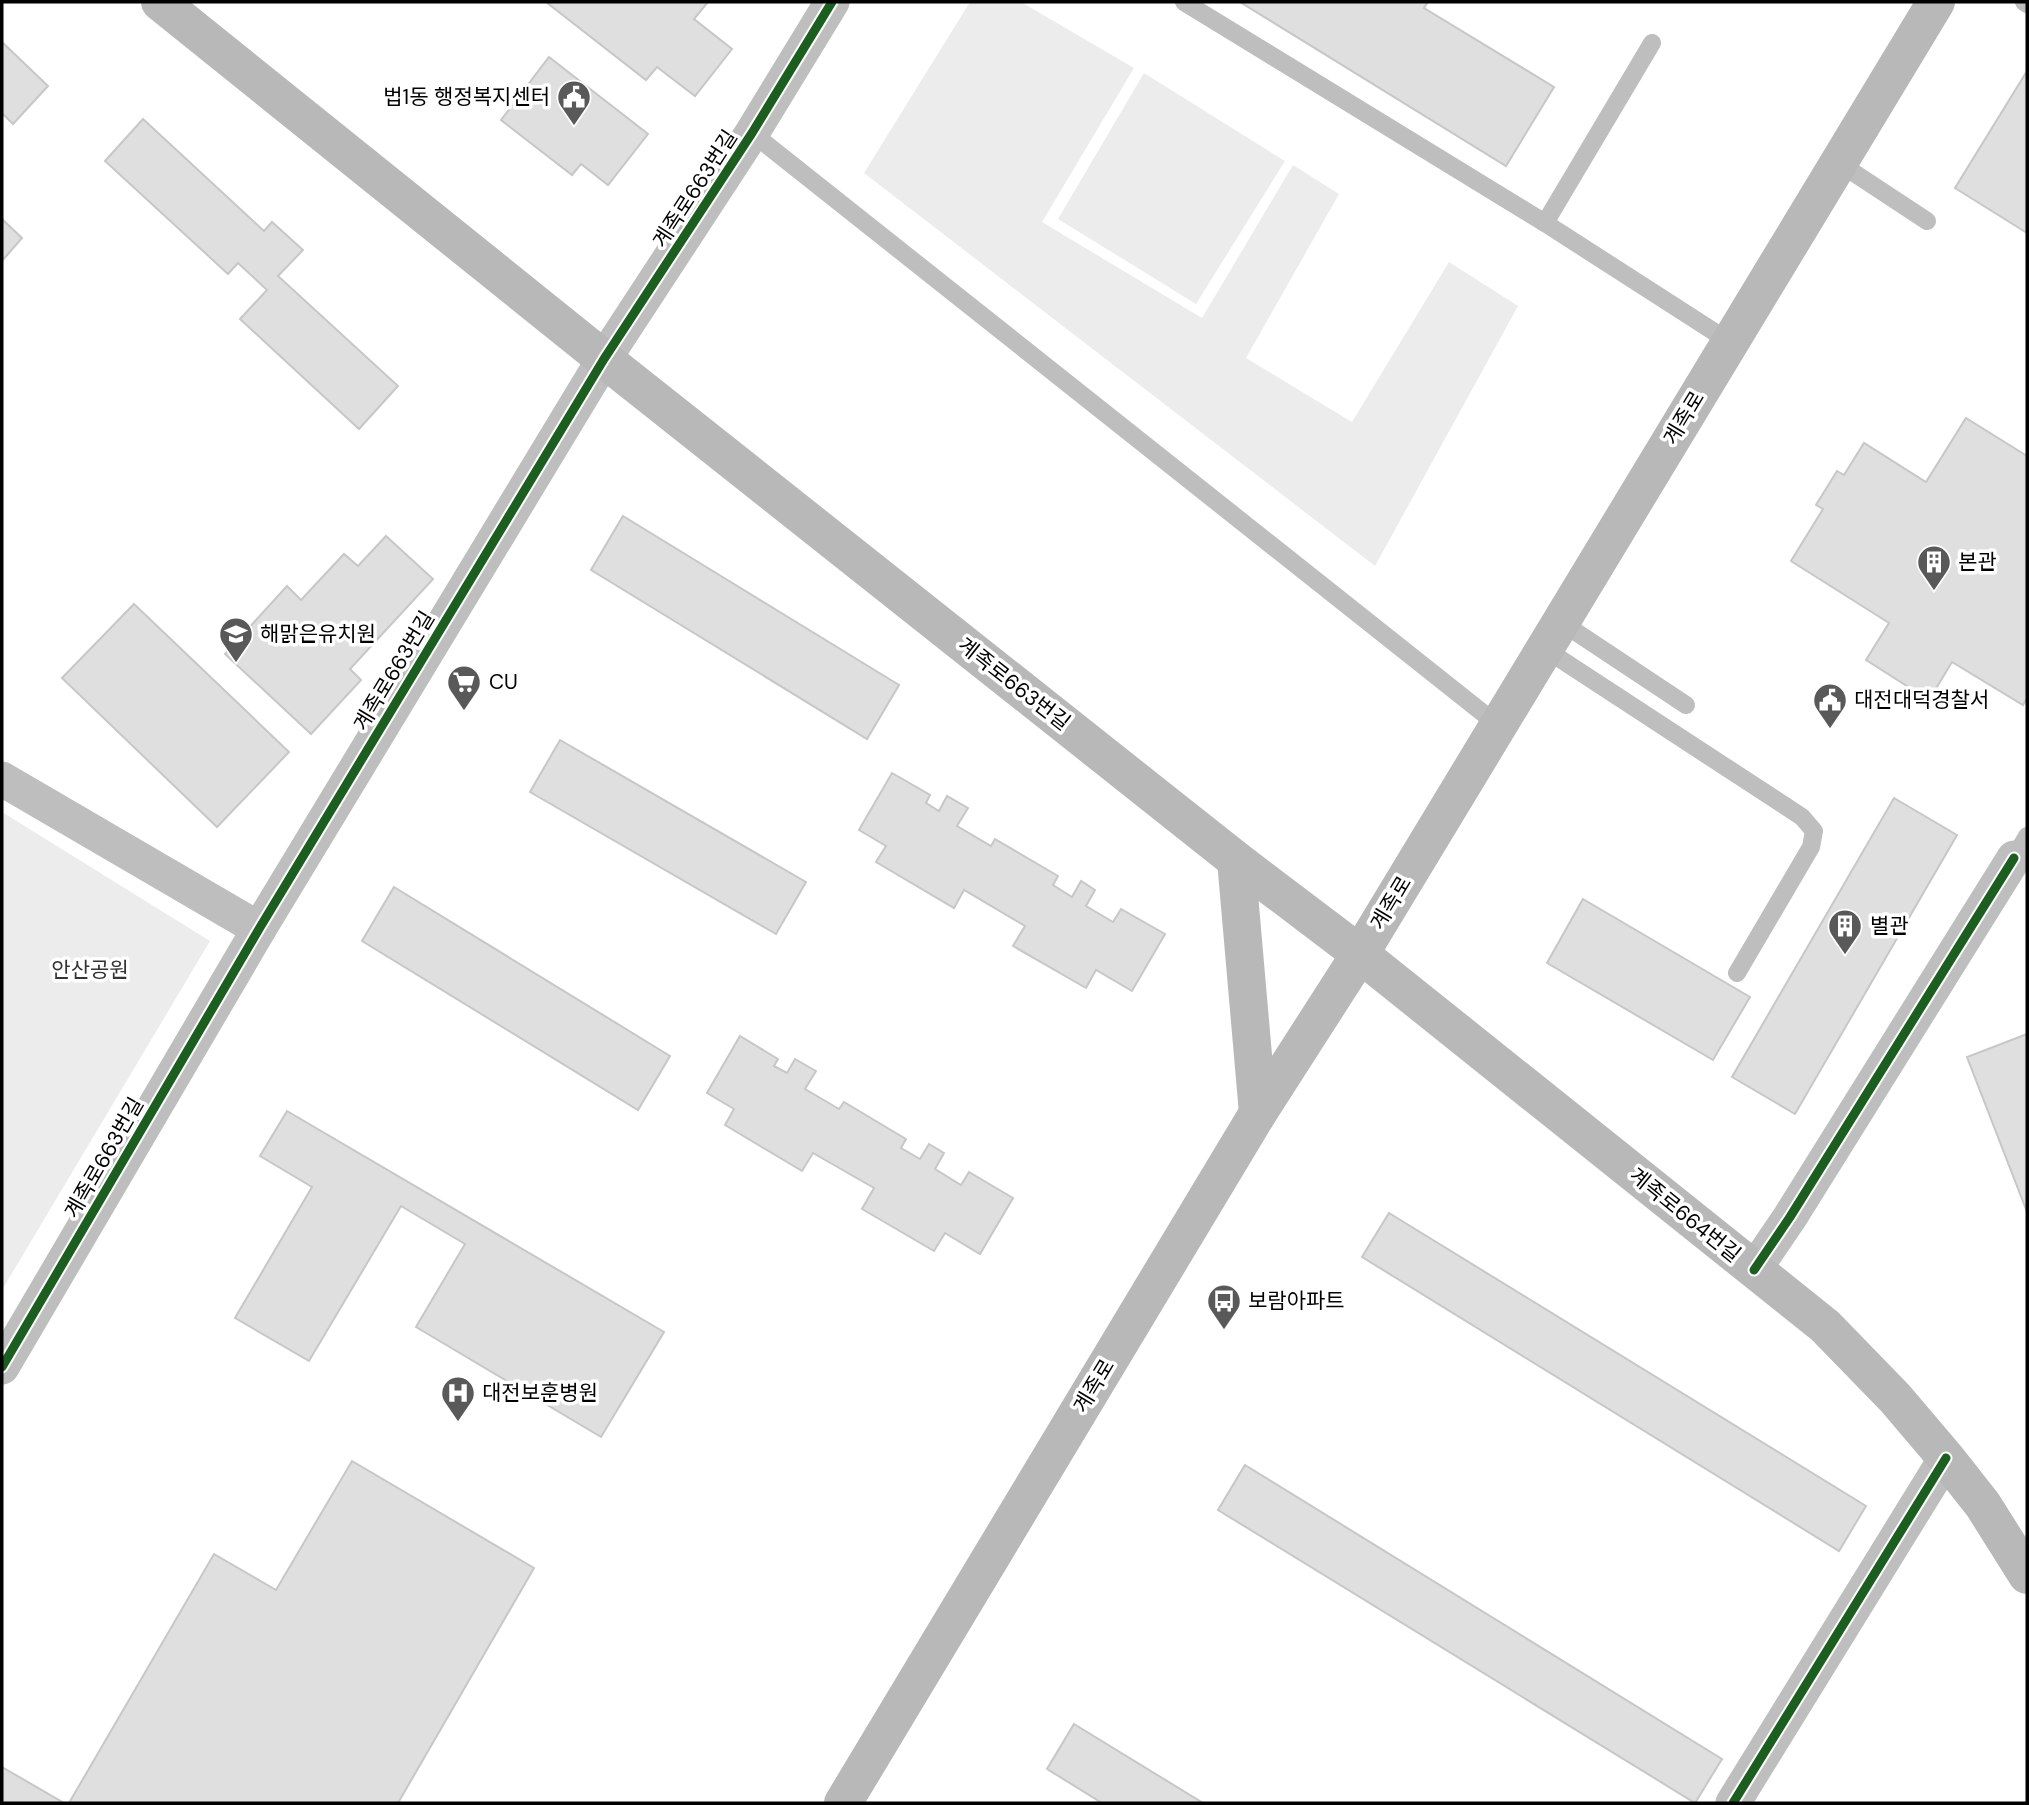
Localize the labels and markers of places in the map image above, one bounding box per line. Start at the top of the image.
public building icon: 법1동 행정복지센터 [555,78,593,127]
place label: 법1동 행정복지센터 [383,83,550,111]
building icon: 본관 [1915,543,1953,592]
place label: 본관 [1958,548,1997,576]
school or university icon: 해맑은유치원 [217,615,255,664]
place label: 해맑은유치원 [260,620,376,648]
supermarket icon: CU [445,663,483,712]
place label: CU [489,668,518,696]
public building icon: 대전대덕경찰서 [1811,681,1849,730]
place label: 대전대덕경찰서 [1854,686,1989,714]
building icon: 별관 [1826,907,1864,956]
place label: 별관 [1870,912,1909,940]
bus stop icon: 보람아파트 [1205,1282,1243,1331]
place label: 보람아파트 [1248,1287,1345,1315]
hospital icon: 대전보훈병원 [439,1374,477,1423]
place label: 대전보훈병원 [482,1379,598,1407]

